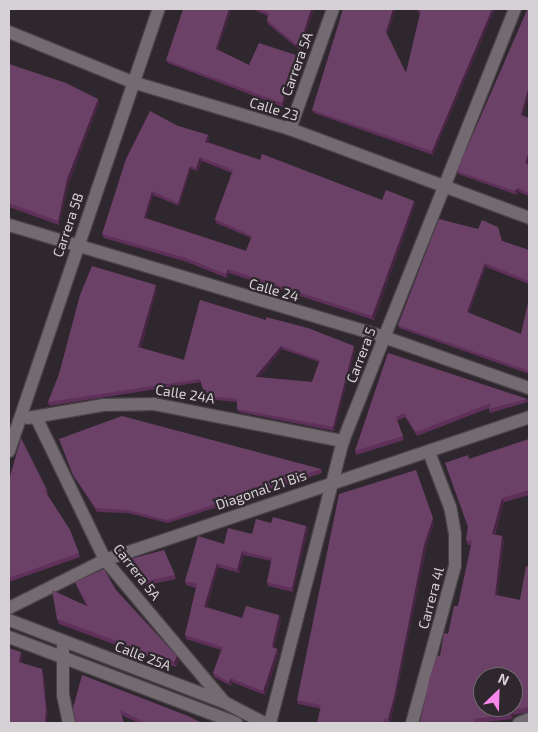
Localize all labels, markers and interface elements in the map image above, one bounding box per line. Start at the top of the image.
street label: Carrera 5A [278,30,316,98]
street label: Calle 23 [248,94,300,124]
street label: Carrera 5B [49,191,87,259]
street label: Calle 24 [247,275,301,305]
street label: Carrera 5 [343,325,379,385]
street label: Calle 24A [154,381,216,407]
street label: Diagonal 21 Bis [213,467,309,513]
street label: Carrera 5A [110,540,164,604]
street label: Carrera 4l [415,565,447,631]
street label: Calle 25A [113,638,173,674]
north arrow [473,667,523,717]
text: N [496,669,512,689]

